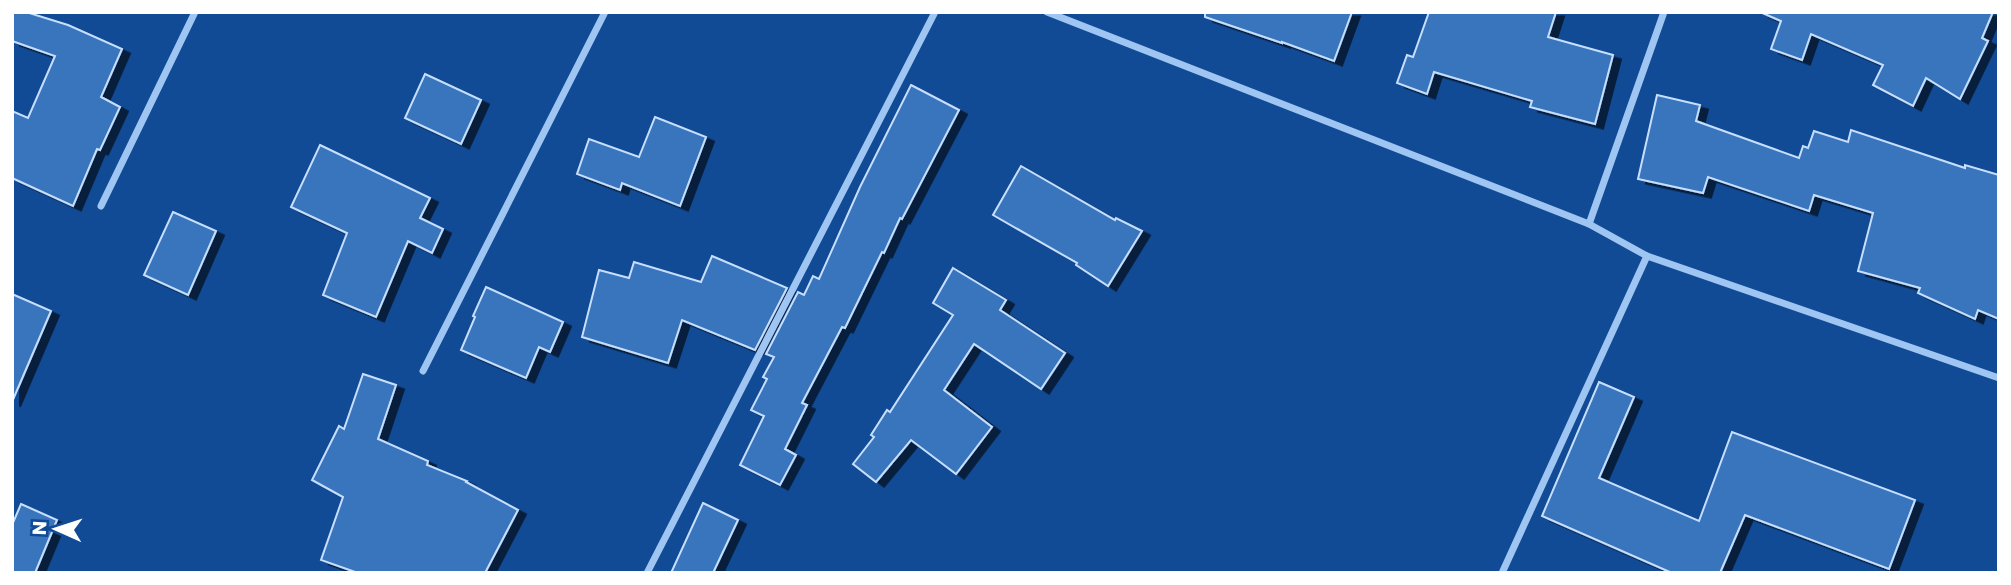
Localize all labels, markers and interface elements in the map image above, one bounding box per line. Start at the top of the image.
north arrow [21,494,91,564]
text: N [26,520,53,536]

